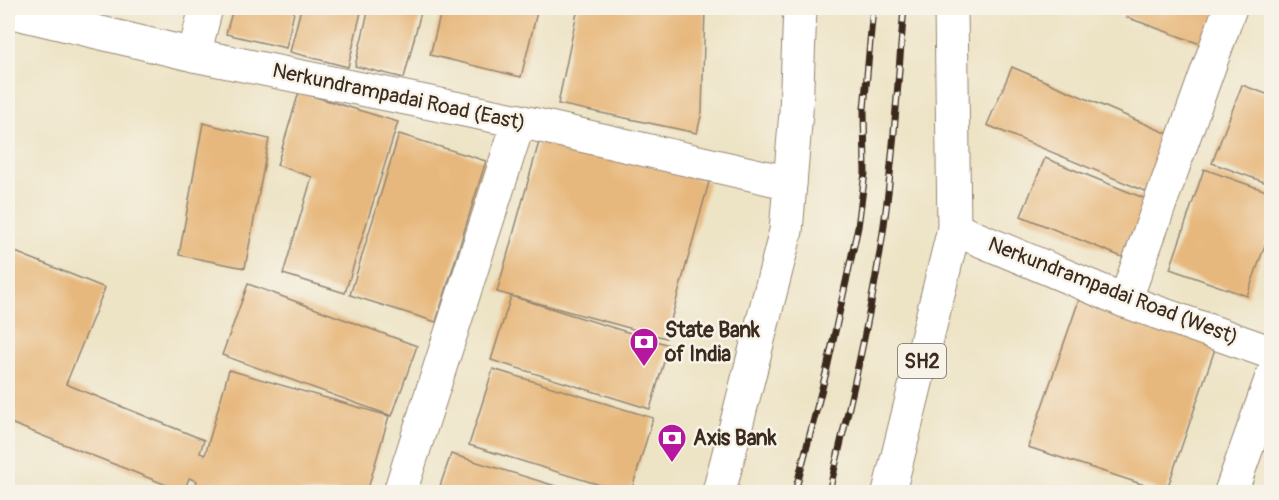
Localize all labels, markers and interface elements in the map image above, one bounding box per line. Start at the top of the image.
street label: Nerkundrampadai Road (East) [270,57,528,137]
street label: Nerkundrampadai Road (West) [984,231,1242,351]
place label: State Bank of India [664,317,760,368]
bank icon: State Bank of India [628,326,660,368]
road number: SH2 [898,344,946,378]
bank icon: Axis Bank [656,422,688,464]
place label: Axis Bank [693,425,777,452]

